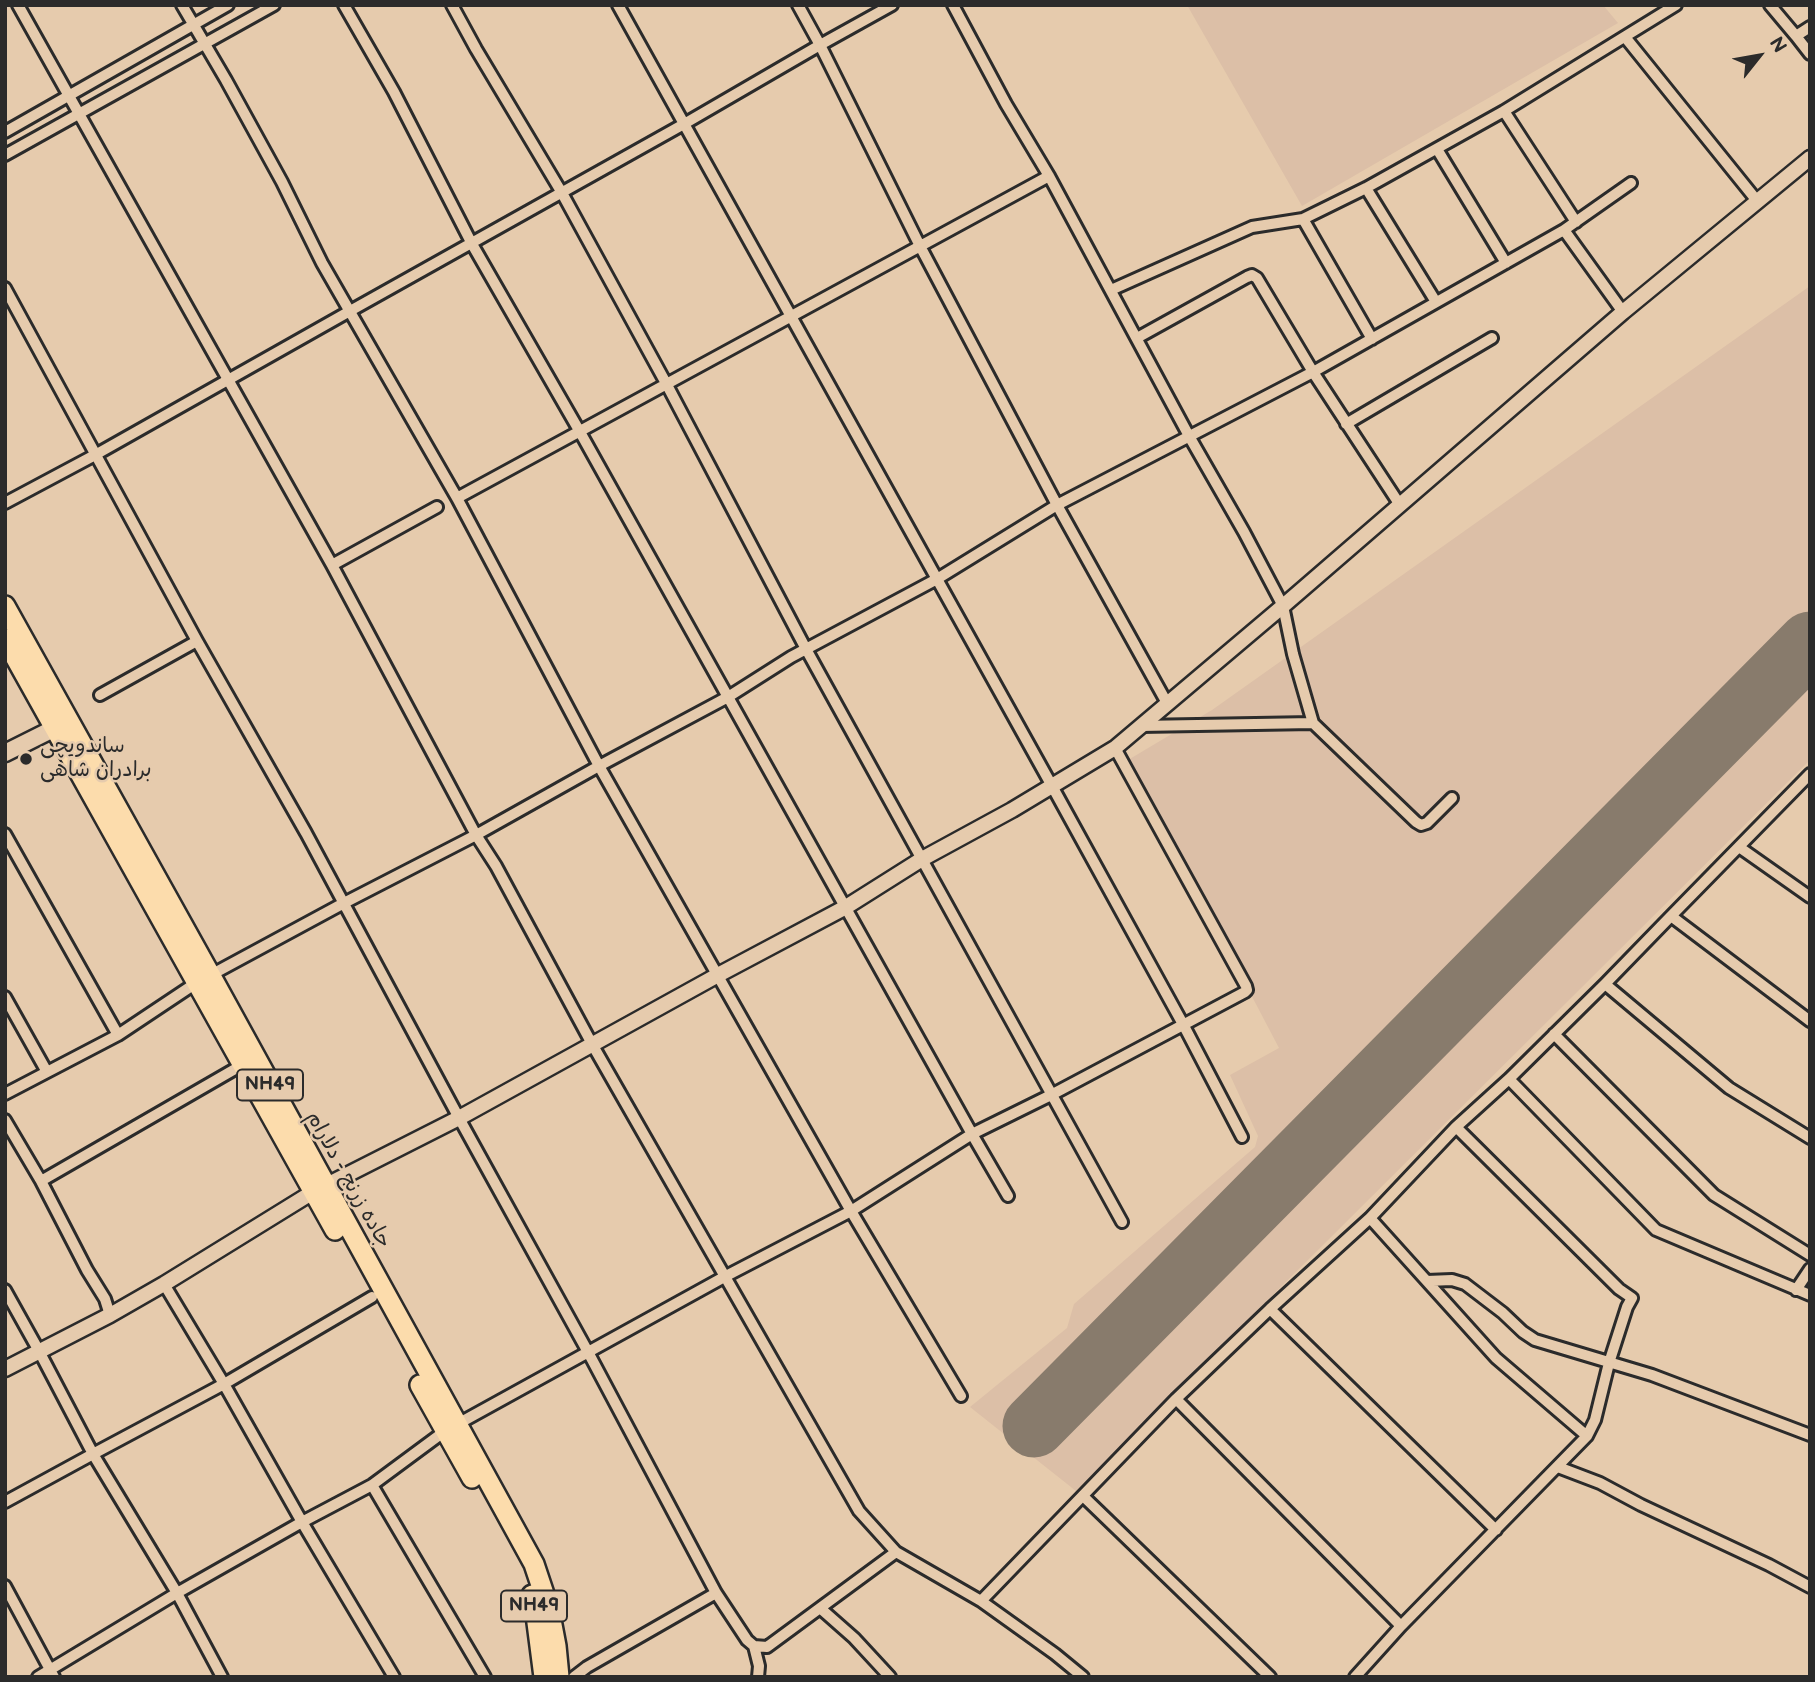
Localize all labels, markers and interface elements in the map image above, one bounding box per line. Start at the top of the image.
north arrow [1724,21,1794,91]
text: N [1764,33,1791,57]
place label: ساندویچی برادران شاهی [40,734,152,784]
marker: ساندویچی برادران شاهی [18,751,34,767]
road number: NH49 [237,1070,303,1100]
street label: جاده زرنج - دلارام [300,1107,396,1253]
road number: NH49 [501,1590,567,1622]

